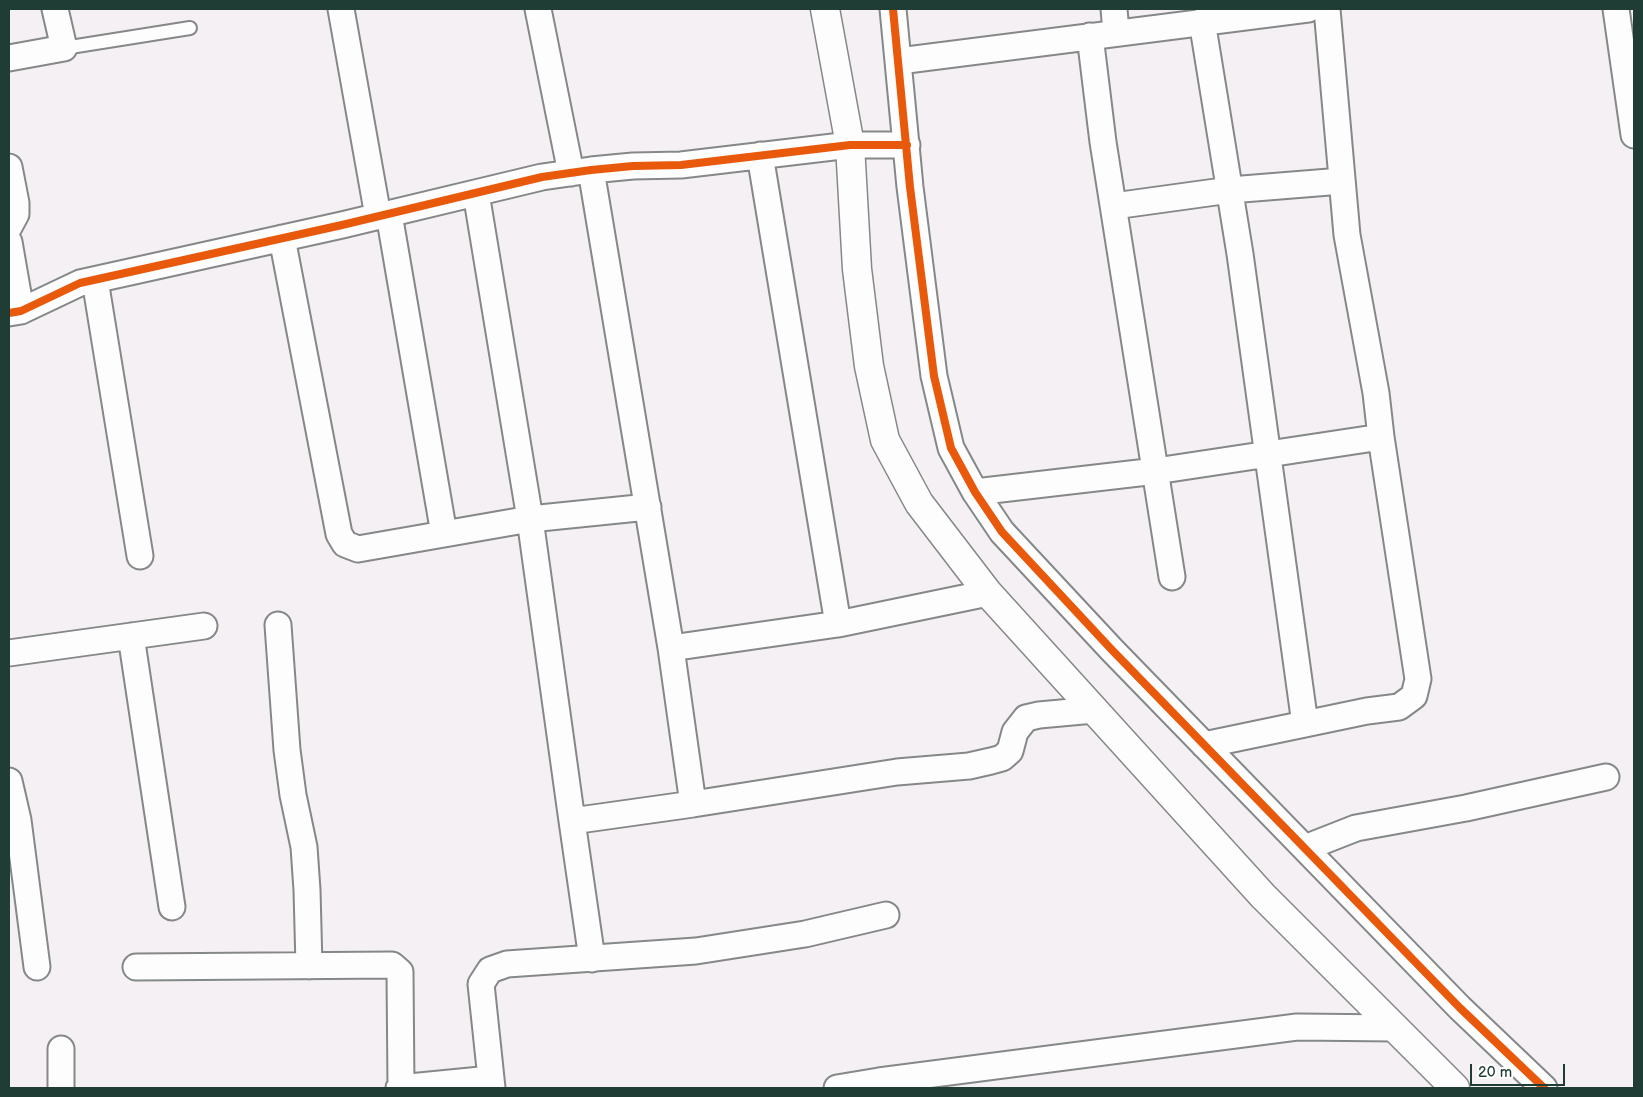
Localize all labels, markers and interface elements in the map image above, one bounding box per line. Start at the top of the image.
scale bar [1473,1054,1568,1086]
text: 20 m [1478,1063,1512,1082]

